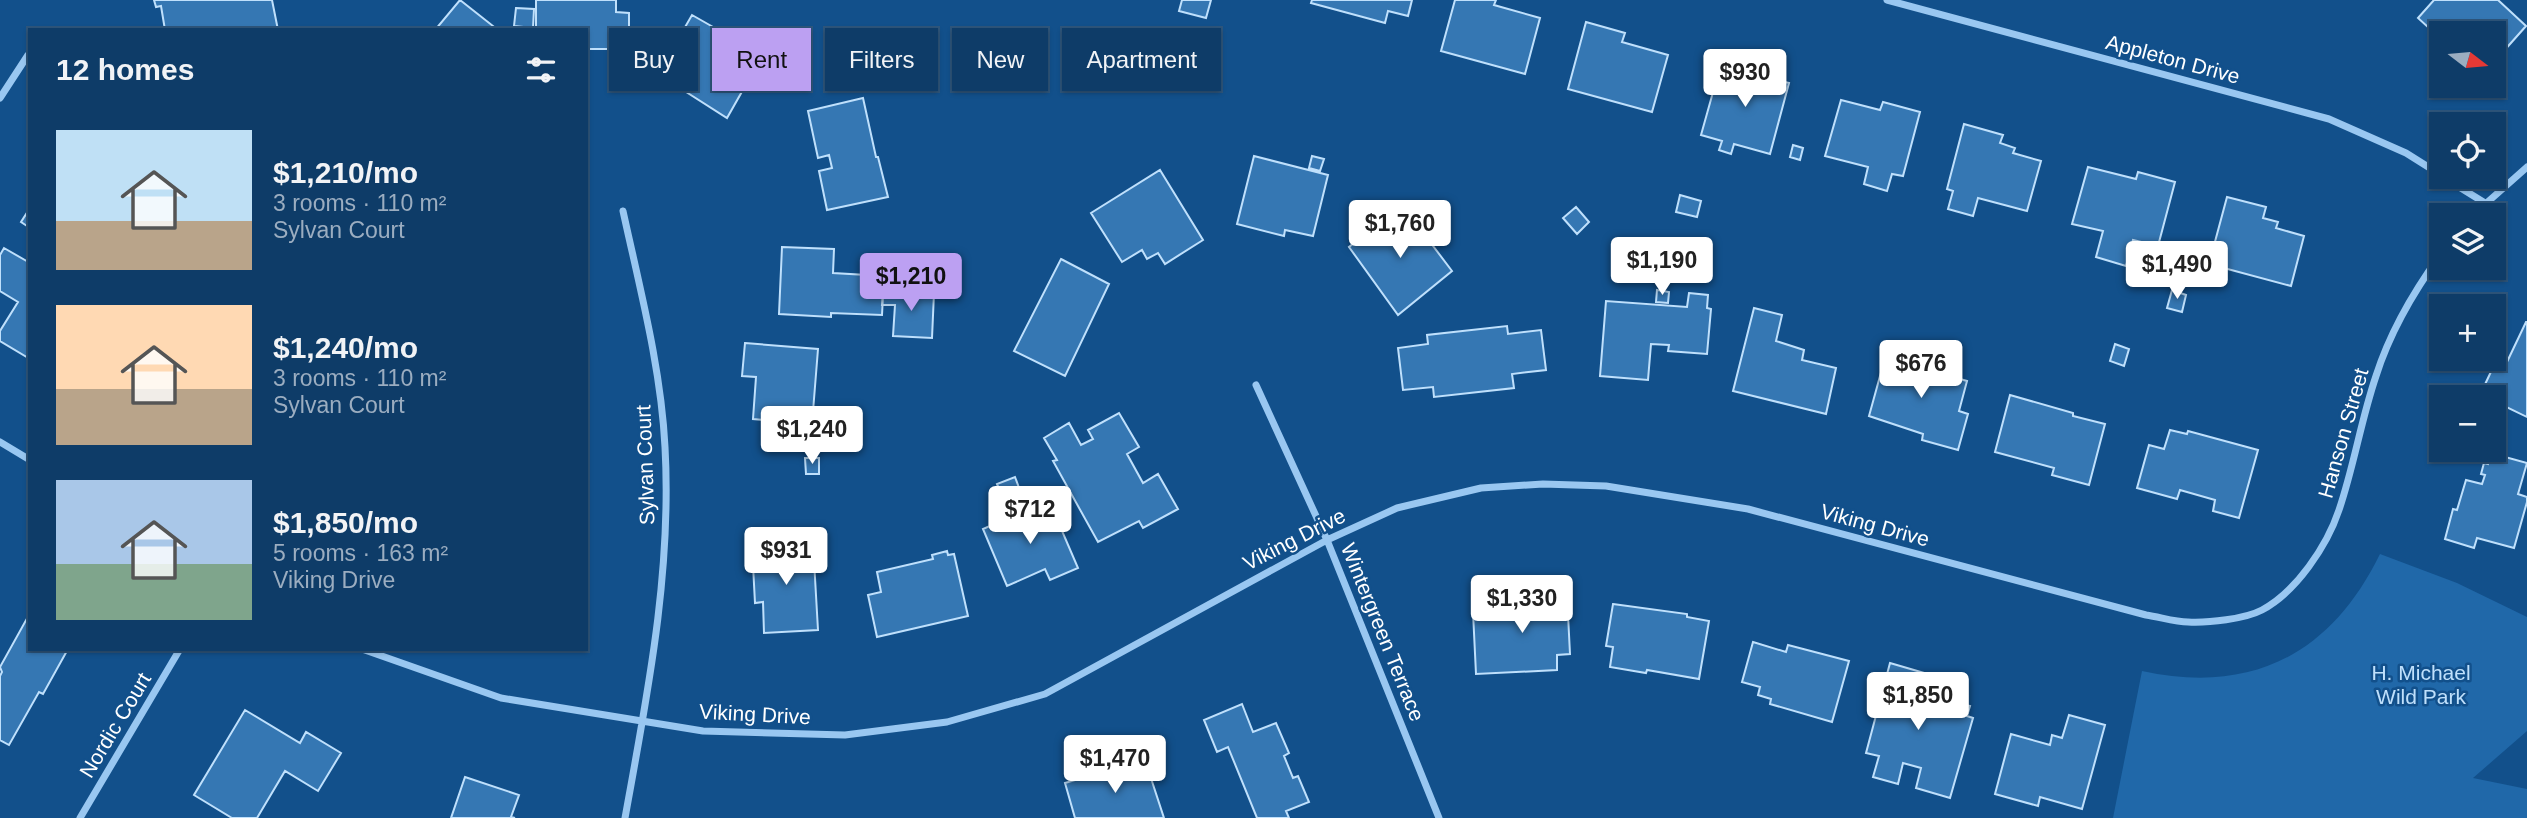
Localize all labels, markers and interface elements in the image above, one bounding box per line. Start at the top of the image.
north arrow [2429,21,2506,98]
map controls [2429,21,2506,462]
chip: Buy [609,28,698,91]
chip: Rent [712,28,811,91]
chip: Filters [825,28,938,91]
chip: New [952,28,1048,91]
chip: Apartment [1062,28,1221,91]
street label: Appleton Drive [2103,30,2243,88]
pin: $930 [1704,50,1786,109]
icon: filters [522,51,560,89]
text: 12 homes [56,53,194,86]
text: $930 [1719,59,1771,85]
button: locate [2429,112,2506,189]
text: $1,210/mo [273,156,418,189]
icon: home [112,158,196,242]
text: 3 rooms · 110 m² [273,190,446,216]
pin: $1,760 [1343,201,1457,260]
button: layers [2429,203,2506,280]
text: $1,760 [1365,210,1435,236]
text: Sylvan Court [273,217,405,243]
pin: $1,190 [1605,238,1719,297]
pin: $1,490 [2120,242,2234,301]
text: $1,190 [1627,247,1697,273]
text: $1,490 [2142,251,2212,277]
pin: $1,210 [854,254,968,313]
text: $1,210 [876,263,946,289]
button: + [2429,294,2506,371]
text: $1,240/mo [273,331,418,364]
icon: home [112,333,196,417]
pin: $676 [1880,340,1962,400]
text: $676 [1895,350,1947,376]
text: 3 rooms · 110 m² [273,365,446,391]
street label: Hanson Street [2313,365,2373,501]
button: − [2429,385,2506,462]
text: Sylvan Court [273,392,405,418]
street label: Sylvan Court [631,404,659,525]
pin: $1,240 [755,406,869,466]
text: $1,240 [777,416,847,442]
pin: $712 [989,486,1071,546]
text: $712 [1004,496,1056,522]
street label: Viking Drive [1818,499,1932,551]
street label: Viking Drive [1239,503,1349,575]
text: $1,850/mo [273,506,418,539]
icon: home [112,508,196,592]
pin: $931 [745,528,827,587]
text: $931 [760,537,812,563]
text: 5 rooms · 163 m² [273,540,448,566]
street label: Wintergreen Terrace [1337,540,1429,724]
text: Viking Drive [273,567,395,593]
pin: $1,330 [1465,576,1579,635]
text: $1,330 [1487,585,1557,611]
park label: H. Michael Wild Park [2371,661,2471,708]
street label: Nordic Court [75,668,155,781]
pin: $1,850 [1861,672,1975,732]
text: $1,850 [1883,682,1953,708]
street label: Viking Drive [699,700,811,728]
pin: $1,470 [1058,736,1172,795]
text: $1,470 [1080,745,1150,771]

